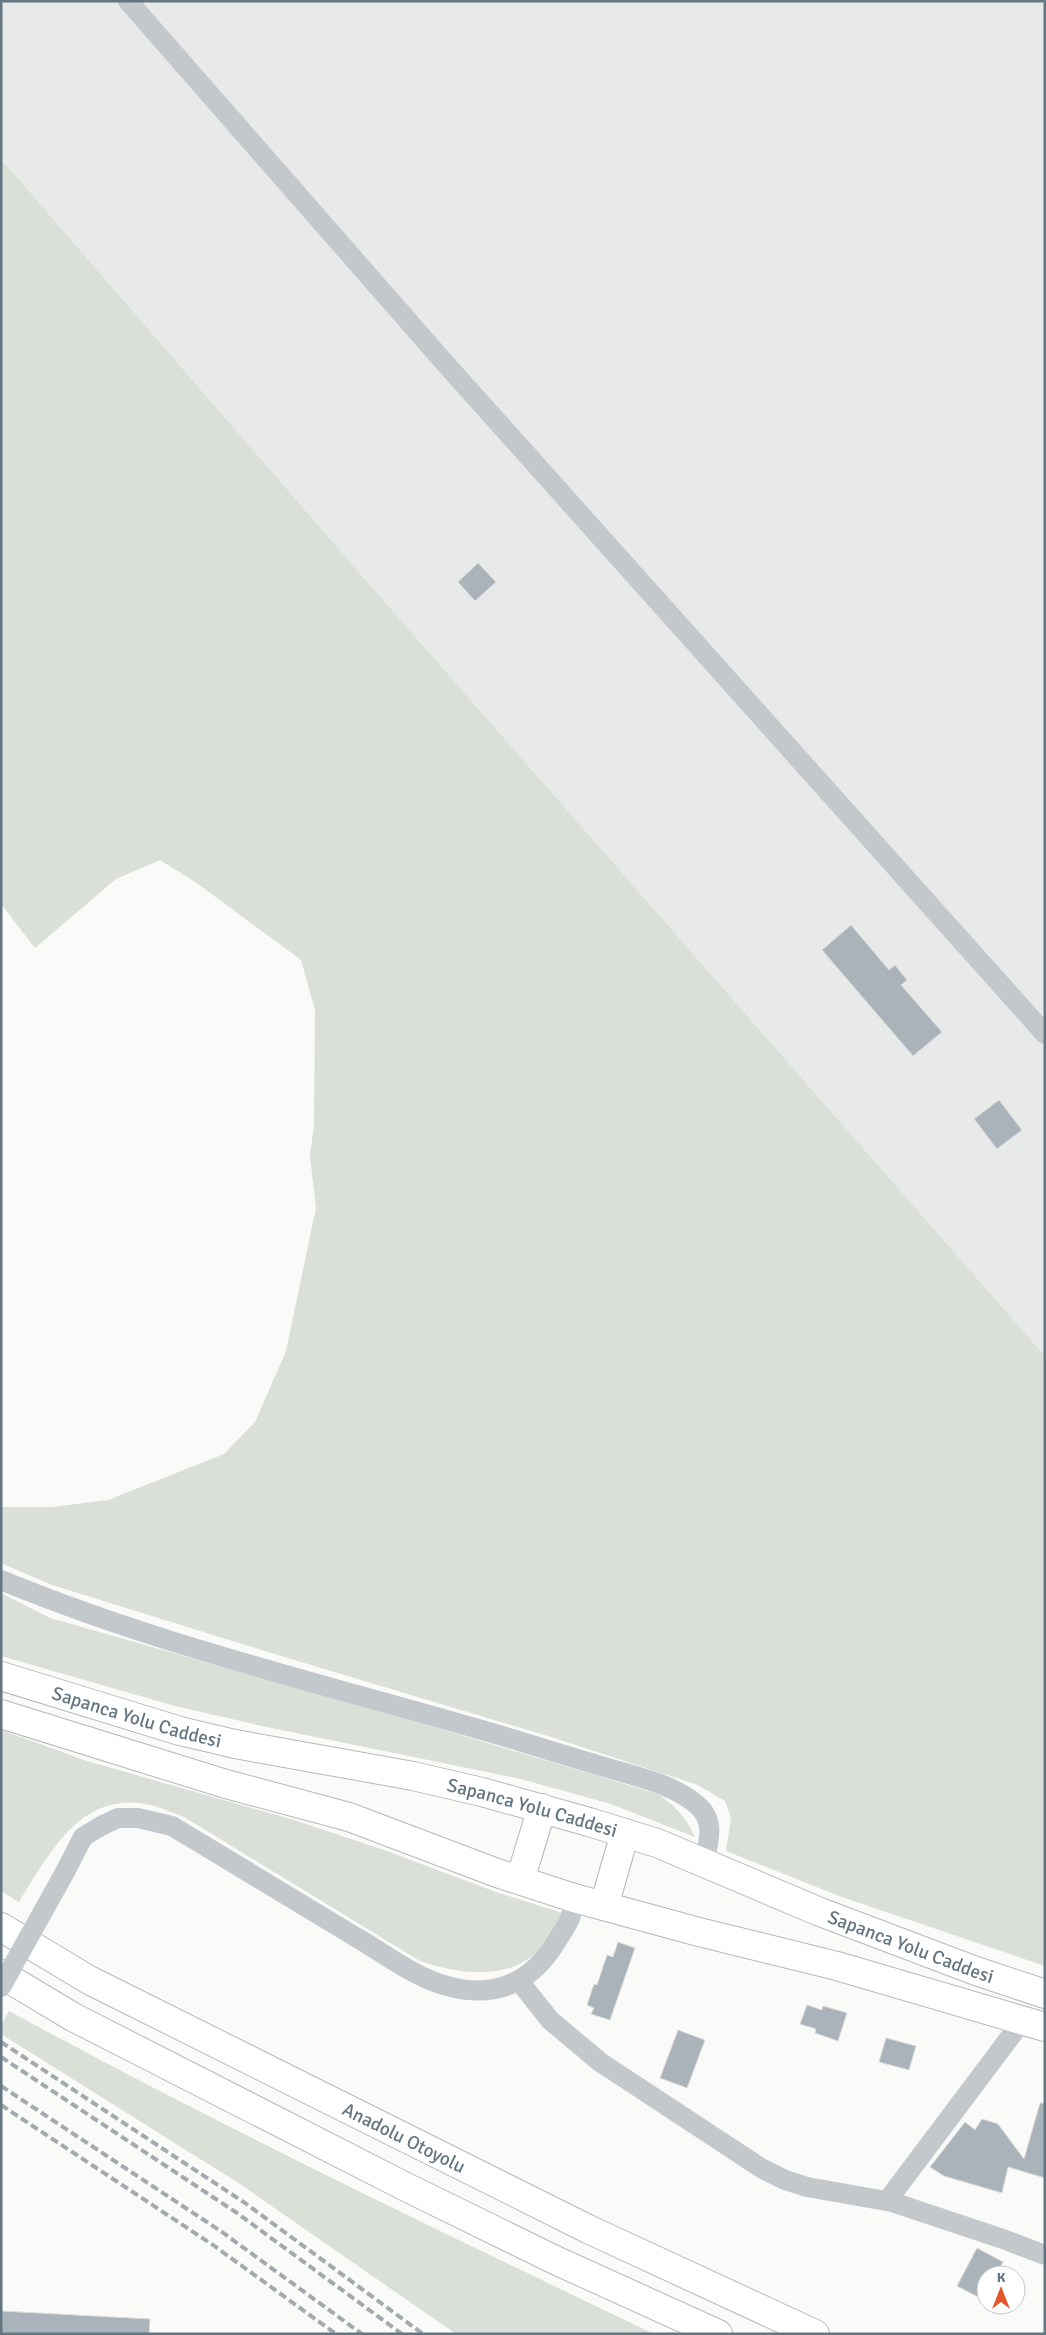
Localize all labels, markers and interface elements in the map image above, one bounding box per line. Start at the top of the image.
street label: Sapanca Yolu Caddesi [49,1681,224,1753]
street label: Sapanca Yolu Caddesi [445,1773,620,1843]
street label: Sapanca Yolu Caddesi [824,1905,997,1989]
street label: Anadolu Otoyolu [338,2097,469,2179]
north arrow [976,2265,1026,2315]
text: K [997,2269,1006,2286]

